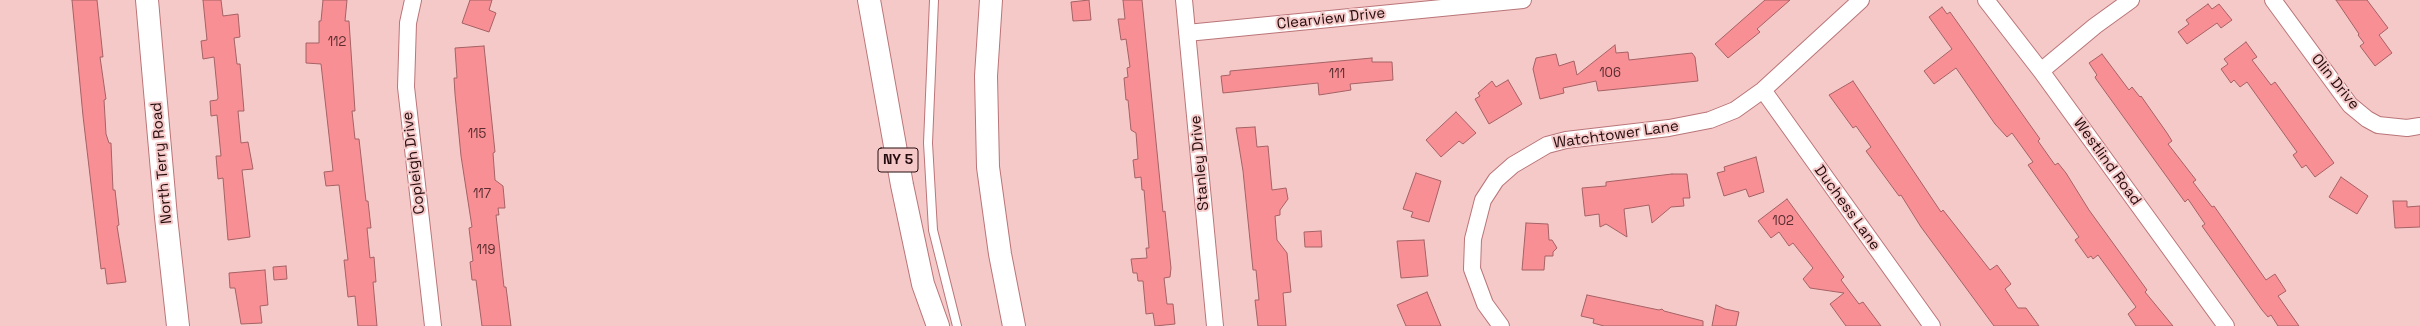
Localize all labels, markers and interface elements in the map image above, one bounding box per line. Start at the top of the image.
street label: Clearview Drive [1276,4,1386,34]
house number: 112 [328,34,346,50]
street label: Olin Drive [2307,51,2363,113]
house number: 106 [1599,65,1621,81]
house number: 111 [1329,66,1345,82]
street label: North Terry Road [148,101,176,225]
street label: Copleigh Drive [399,111,429,215]
street label: Stanley Drive [1187,115,1213,211]
street label: Westlind Road [2069,115,2145,209]
street label: Watchtower Lane [1552,117,1680,153]
house number: 115 [468,126,486,142]
road number: NY 5 [878,148,918,172]
street label: Duchess Lane [1810,162,1884,254]
house number: 117 [473,186,491,202]
house number: 102 [1772,213,1794,229]
house number: 119 [477,242,495,258]

